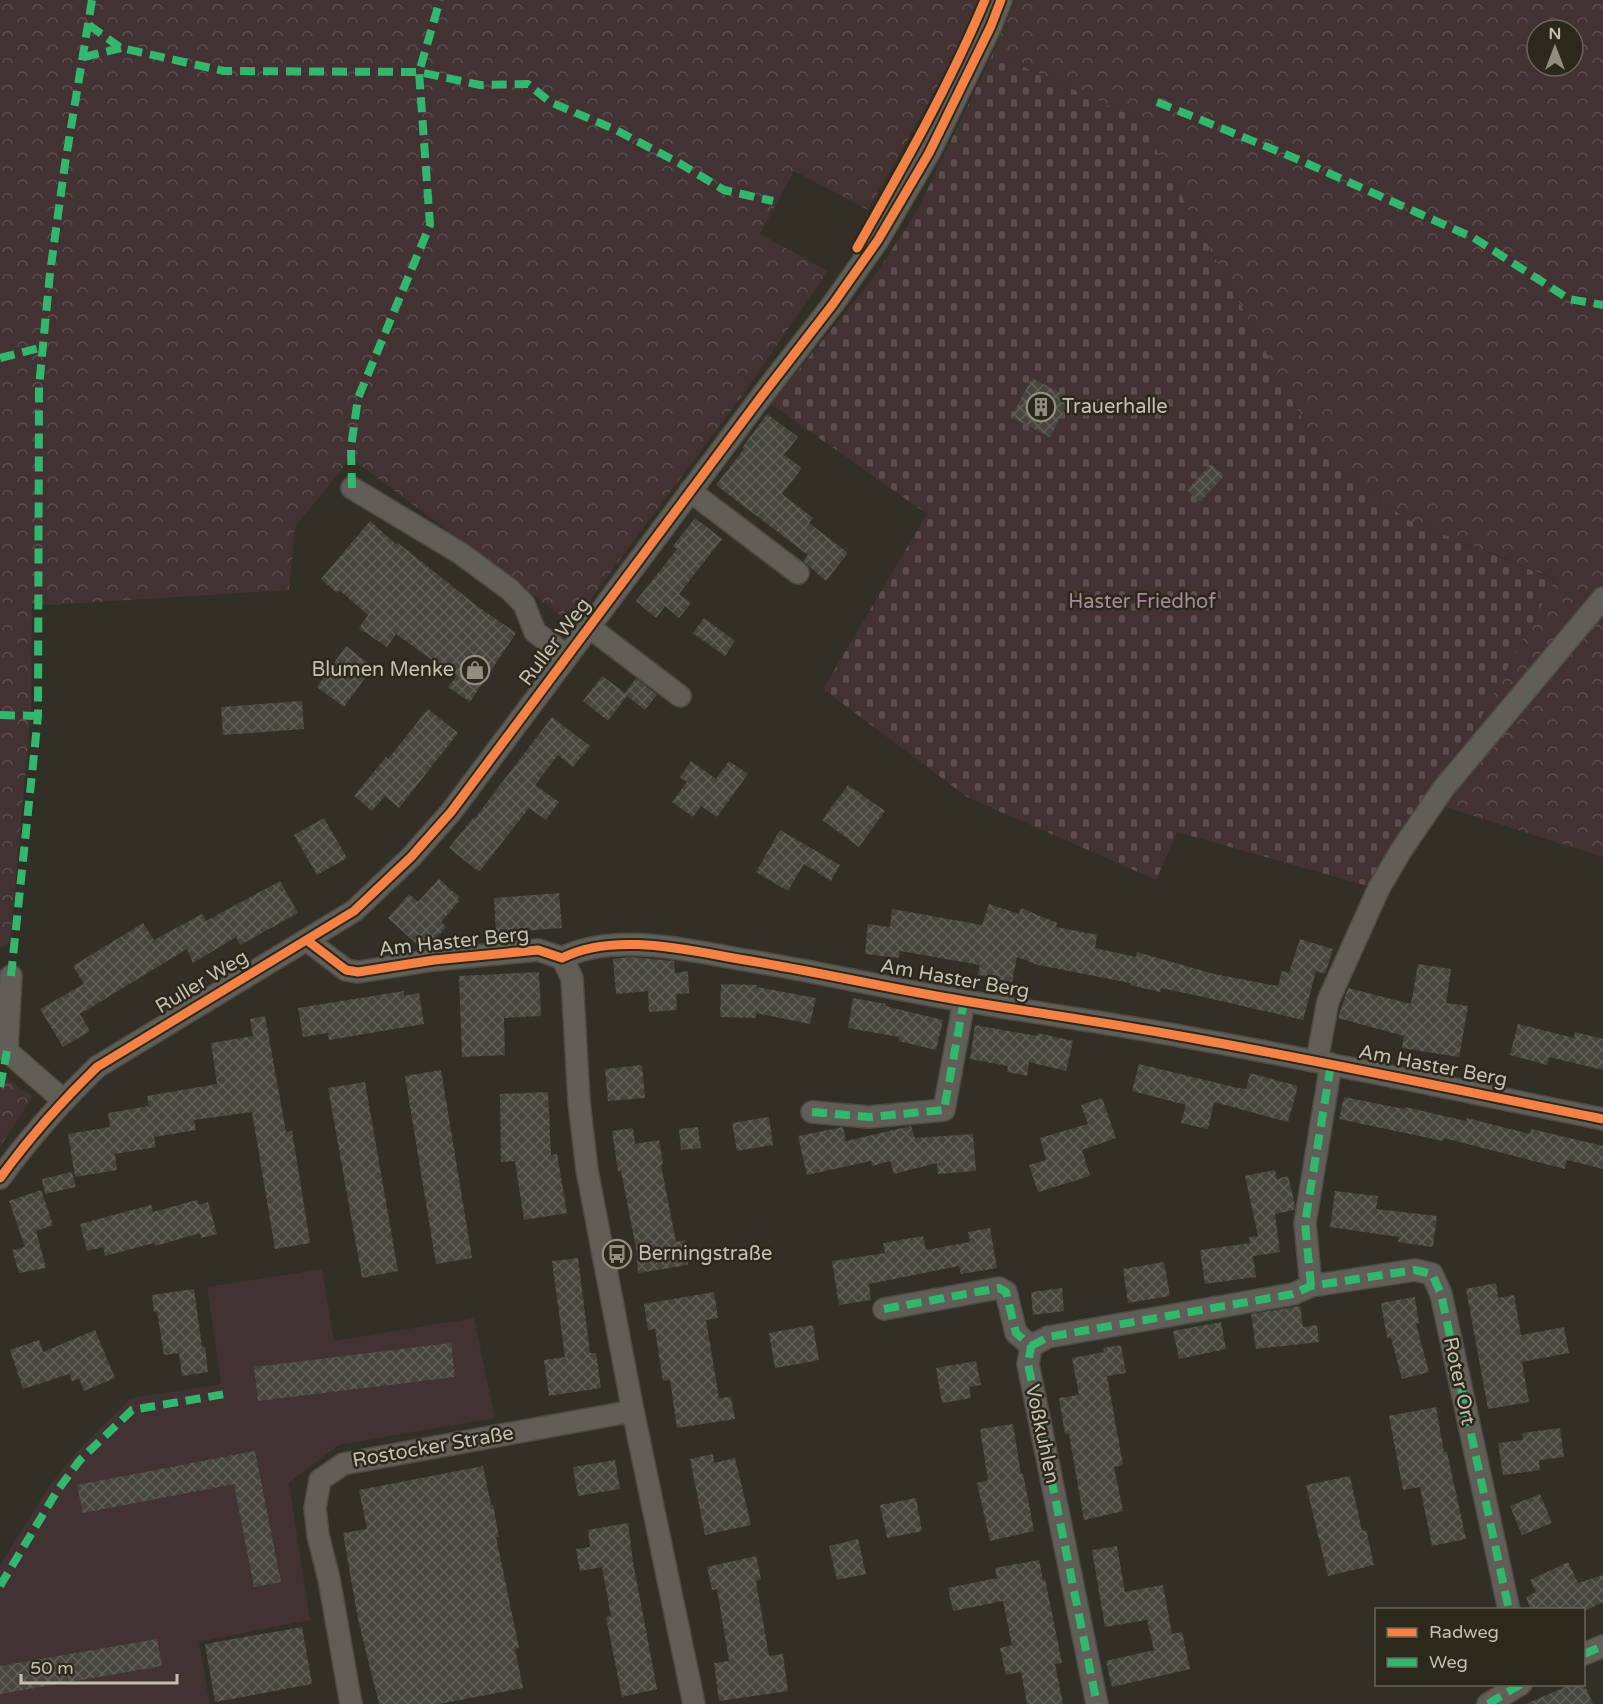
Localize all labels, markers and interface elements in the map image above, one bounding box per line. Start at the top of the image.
north arrow [1525,18,1585,78]
text: N [1549,24,1561,44]
building icon: Trauerhalle [1025,391,1057,423]
place label: Trauerhalle [1062,395,1168,419]
park label: Haster Friedhof [1068,590,1216,614]
street label: Ruller Weg [514,593,596,691]
shop icon: Blumen Menke [459,654,491,686]
place label: Blumen Menke [311,658,454,682]
street label: Am Haster Berg [378,922,530,962]
street label: Ruller Weg [151,945,253,1019]
street label: Am Haster Berg [879,954,1031,1004]
street label: Am Haster Berg [1357,1040,1509,1092]
bus stop icon: Berningstraße [601,1238,633,1270]
place label: Berningstraße [638,1242,772,1266]
street label: Roter Ort [1438,1335,1480,1428]
street label: Voßkuhlen [1020,1382,1064,1486]
street label: Rostocker Straße [351,1421,515,1473]
legend [1375,1608,1585,1686]
text: Radweg [1429,1621,1499,1643]
scale bar [21,1647,177,1685]
text: Weg [1429,1651,1468,1673]
text: 50 m [30,1657,74,1679]

